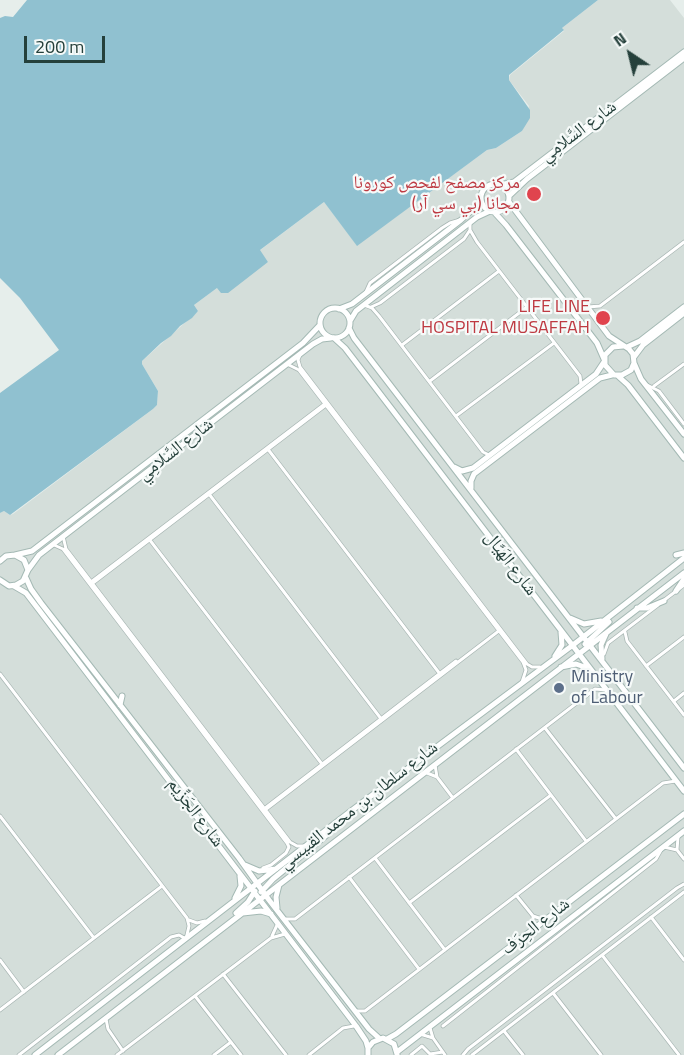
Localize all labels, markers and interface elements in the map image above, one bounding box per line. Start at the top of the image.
scale bar [27,24,108,62]
north arrow [600,24,660,84]
text: N [608,26,631,52]
text: 200 m [35,33,84,60]
street label: شارع السَّلامِي [537,96,621,168]
place label: مركز مصفح لفحص كورونا (بي سي آر) مجانا [353,173,520,216]
marker: مركز مصفح لفحص كورونا (بي سي آر) مجانا [525,185,543,203]
place label: LIFE LINE HOSPITAL MUSAFFAH [421,297,590,340]
marker: LIFE LINE HOSPITAL MUSAFFAH [594,309,612,327]
street label: شارع السَّلامِي [134,414,218,486]
street label: شارع الهَيَّال [479,528,541,600]
place label: Ministry of Labour [571,667,643,710]
marker: Ministry of Labour [552,681,566,695]
street label: شارع سلطان بن محمد القبيسي [275,737,443,875]
street label: شارع الجَزِّيم [162,774,228,852]
street label: شارع الحِرَف [498,894,574,960]

